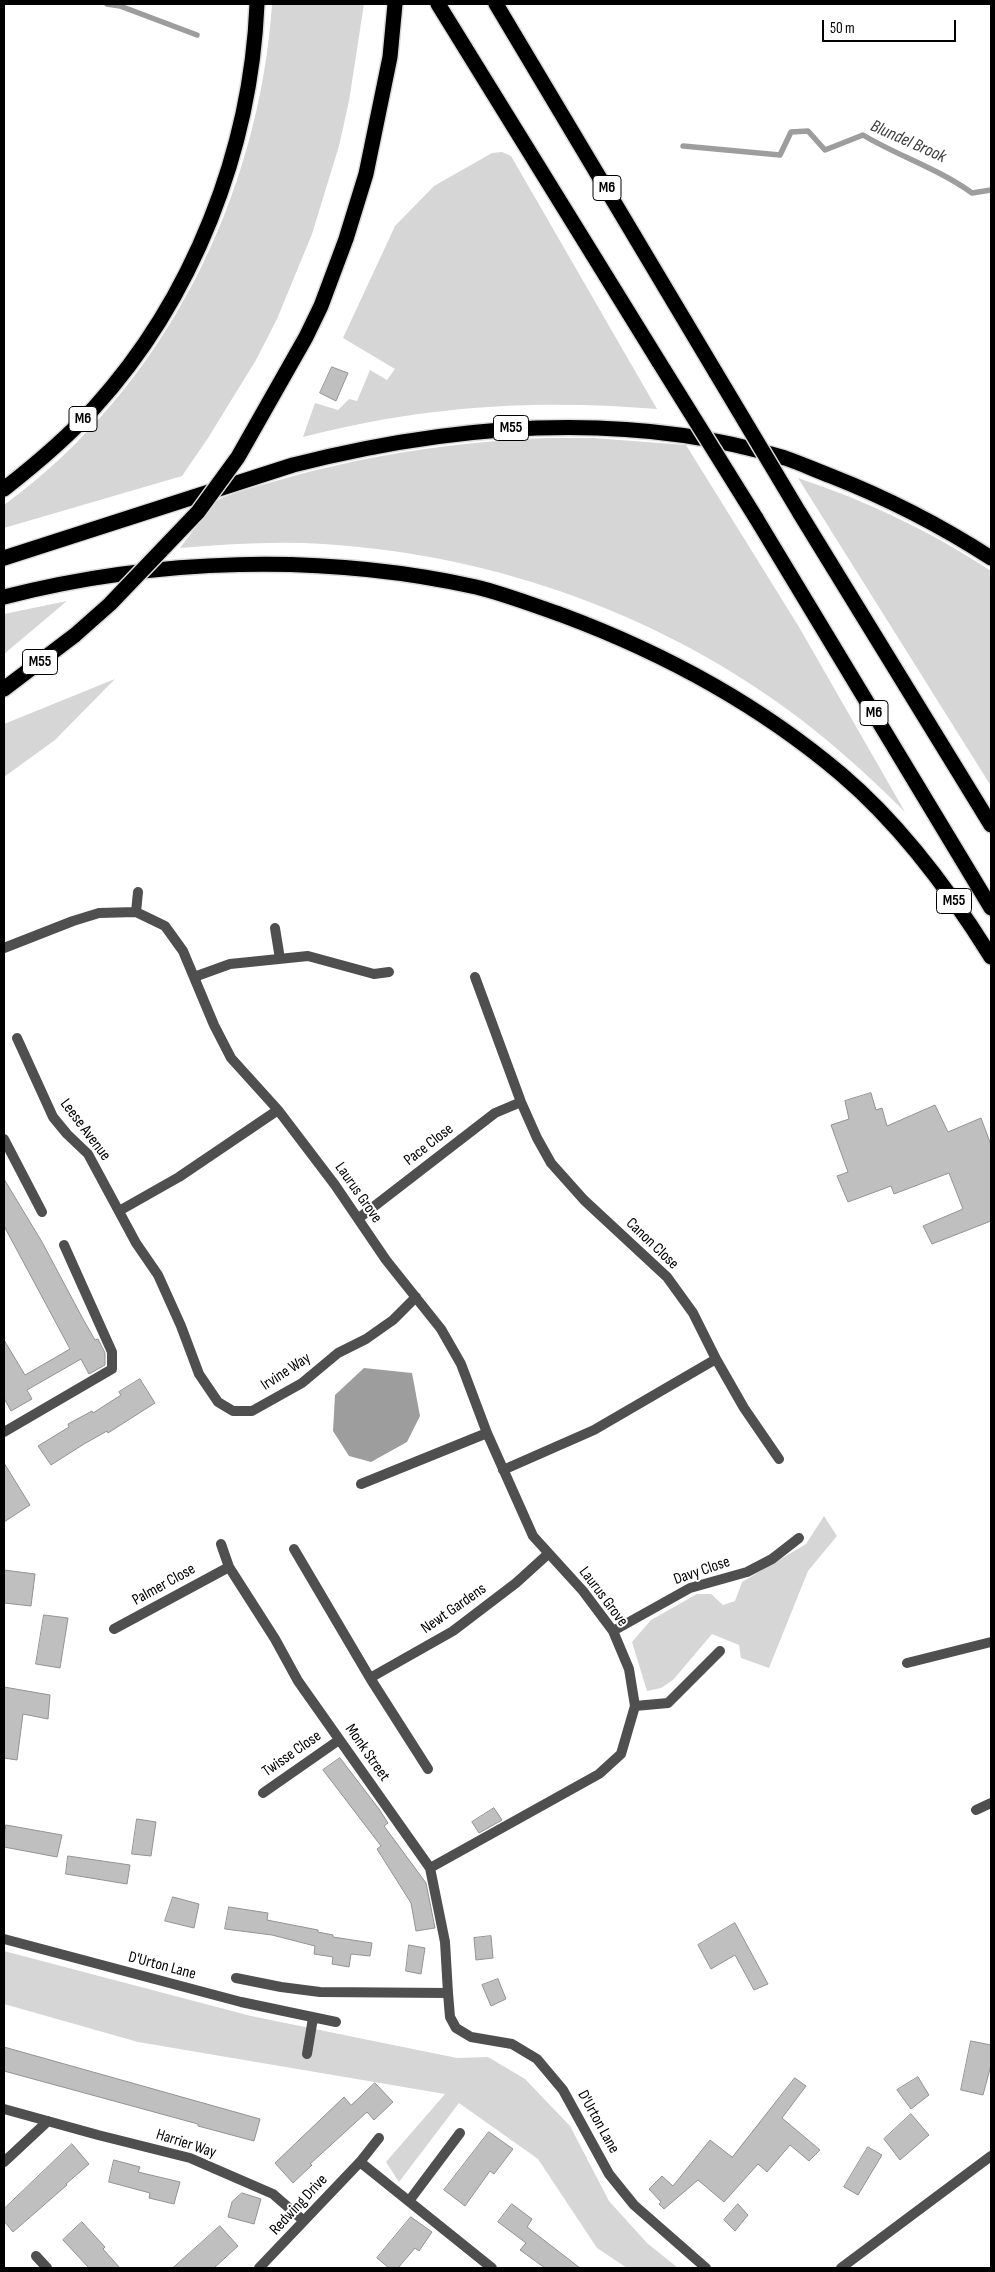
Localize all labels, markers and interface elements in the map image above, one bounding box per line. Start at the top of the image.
scale bar [825,10,959,42]
text: 50 m [830,19,855,38]
water label: Blundel Brook [867,116,949,168]
road number: M6 [593,176,621,200]
road number: M6 [69,406,97,432]
road number: M55 [494,416,528,440]
road number: M55 [22,650,58,674]
road number: M6 [860,700,888,726]
road number: M55 [936,888,972,914]
street label: Leese Avenue [56,1095,114,1165]
street label: Pace Close [400,1120,458,1170]
street label: Laurus Grove [330,1159,386,1227]
street label: Canon Close [622,1214,682,1274]
street label: Irvine Way [258,1349,314,1395]
street label: Davy Close [671,1552,733,1590]
street label: Palmer Close [129,1560,199,1610]
street label: Laurus Grove [574,1563,632,1631]
street label: Newt Gardens [418,1580,490,1638]
street label: Monk Street [340,1721,394,1785]
street label: Twisse Close [259,1727,325,1781]
street label: D'Urton Lane [126,1948,198,1984]
street label: D'Urton Lane [573,2087,623,2157]
street label: Harrier Way [153,2125,219,2163]
street label: Redwing Drive [266,2171,332,2239]

